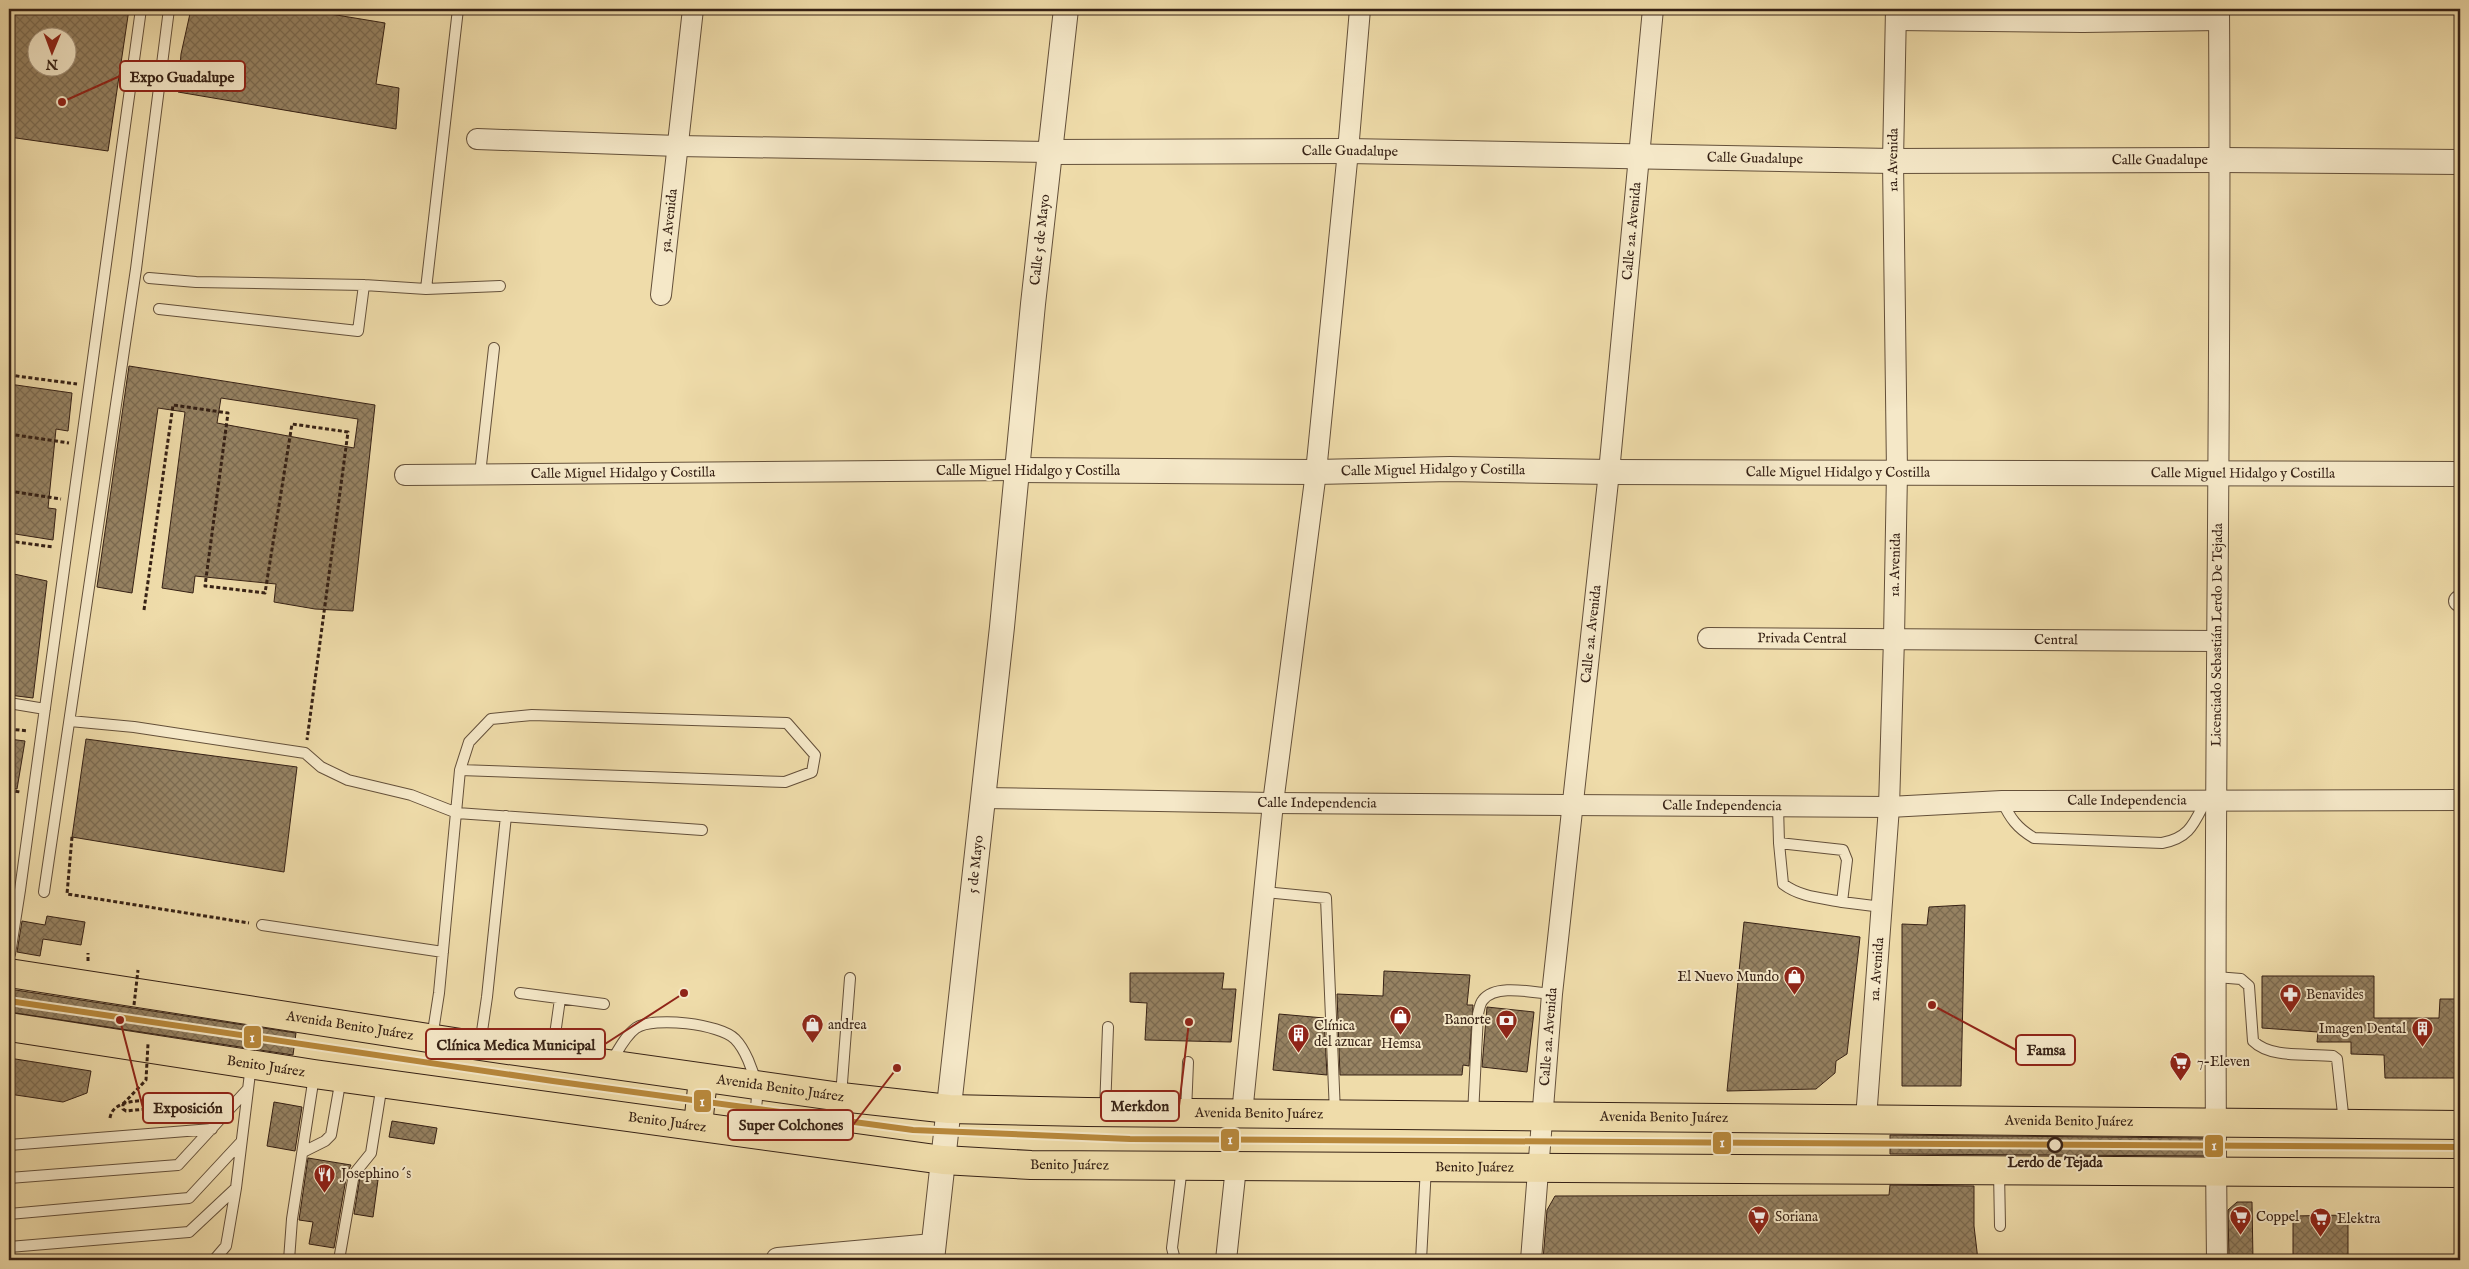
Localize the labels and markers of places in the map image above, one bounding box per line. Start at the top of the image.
callout: Expo Guadalupe [120,61,245,91]
shop icon: El Nuevo Mundo [1783,965,1807,996]
place label: El Nuevo Mundo [1678,968,1779,986]
pharmacy icon: Benavides [2278,983,2302,1014]
place label: Benavides [2306,986,2364,1004]
shop icon: Hemsa [1389,1004,1413,1035]
bank icon: Banorte [1495,1008,1519,1039]
place label: Banorte [1444,1011,1492,1029]
shop icon: andrea [800,1013,824,1044]
place label: andrea [828,1016,868,1034]
place label: Clínica del azucar [1314,1017,1372,1051]
building icon: Imagen Dental [2410,1017,2434,1048]
place label: Imagen Dental [2319,1020,2406,1038]
building icon: Clínica del azucar [1286,1022,1310,1053]
callout: Clínica Medica Municipal [426,1029,605,1059]
place label: Hemsa [1381,1035,1422,1053]
callout: Famsa [2016,1035,2075,1065]
supermarket icon: 7-Eleven [2169,1050,2193,1081]
place label: 7-Eleven [2197,1053,2251,1071]
callout: Merkdon [1101,1091,1179,1121]
callout: Exposición [143,1093,233,1123]
callout: Super Colchones [728,1110,853,1140]
marker: Lerdo de Tejada [2047,1137,2063,1153]
place label: Lerdo de Tejada [2008,1154,2103,1172]
restaurant icon: Josephino´s [313,1162,337,1193]
place label: Josephino´s [339,1165,411,1183]
supermarket icon: Soriana [1747,1205,1771,1236]
supermarket icon: Coppel [2228,1205,2252,1236]
supermarket icon: Elektra [2309,1207,2333,1238]
place label: Soriana [1775,1208,1819,1226]
place label: Coppel [2256,1208,2299,1226]
place label: Elektra [2337,1210,2381,1228]

